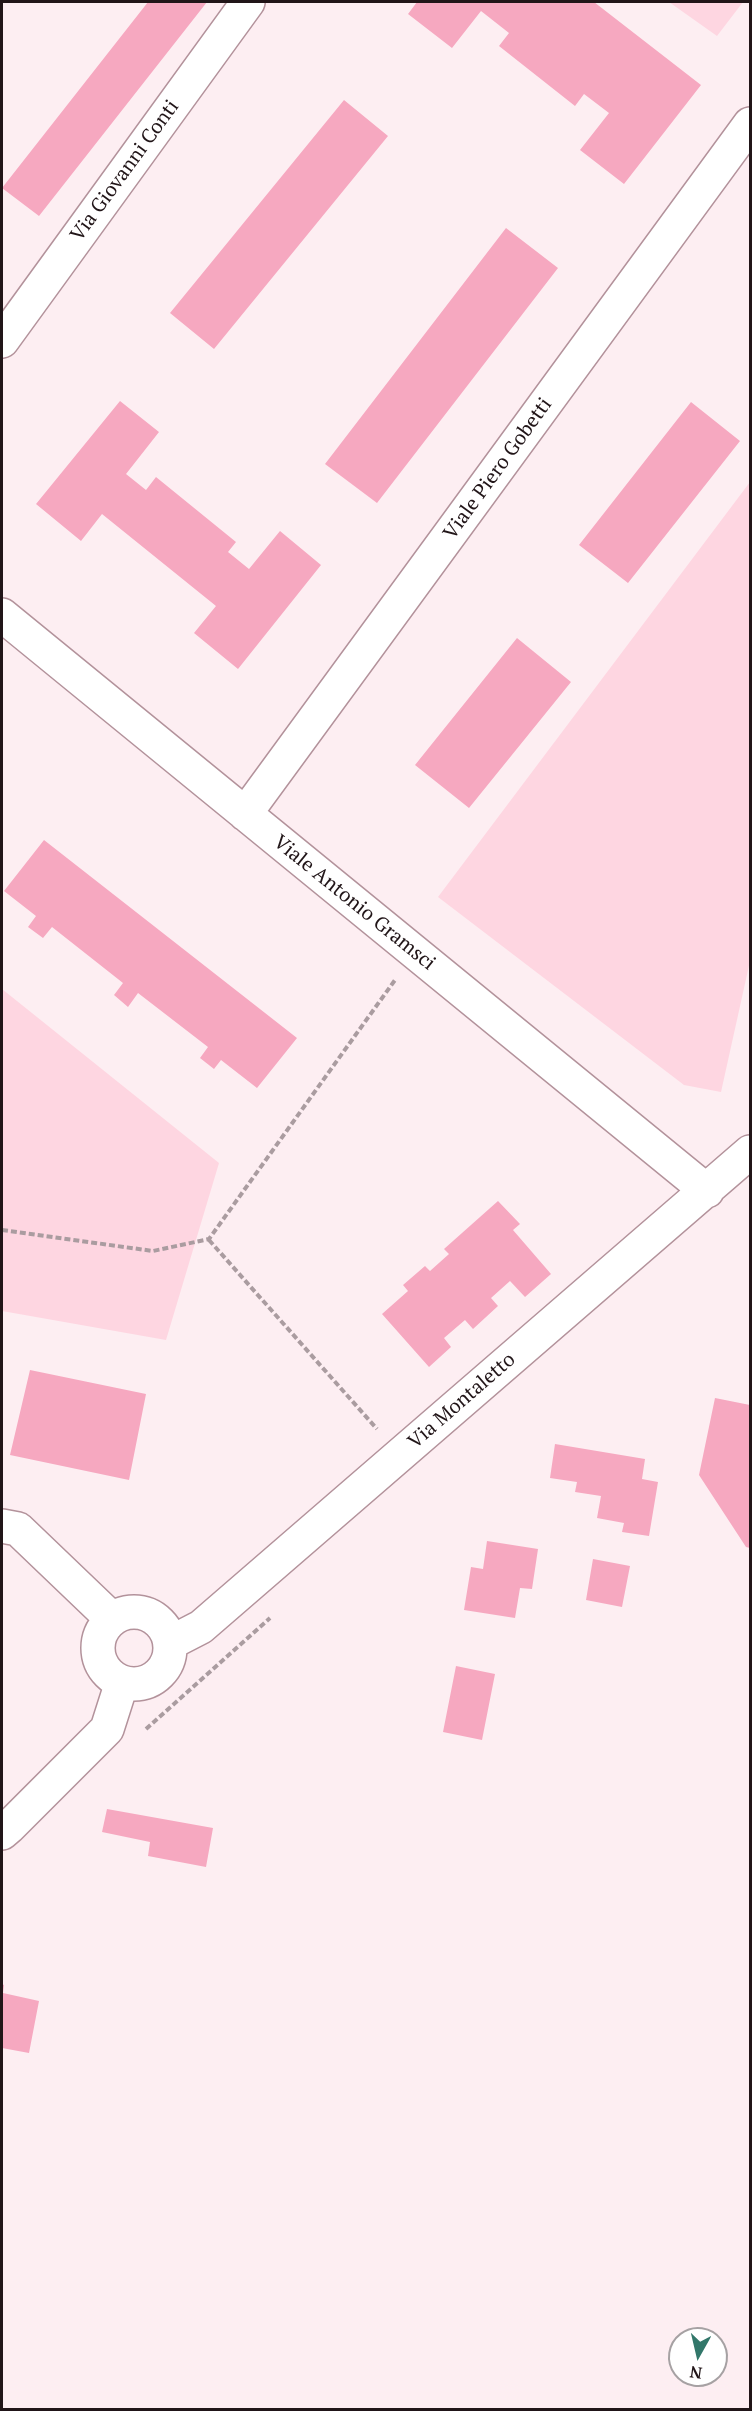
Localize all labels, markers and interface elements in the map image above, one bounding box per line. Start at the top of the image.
street label: Via Giovanni Conti [66,96,184,246]
street label: Viale Piero Gobetti [439,394,557,544]
street label: Viale Antonio Gramsci [268,830,440,976]
street label: Via Montaletto [403,1348,521,1454]
north arrow [668,2327,728,2387]
text: N [688,2361,703,2385]

